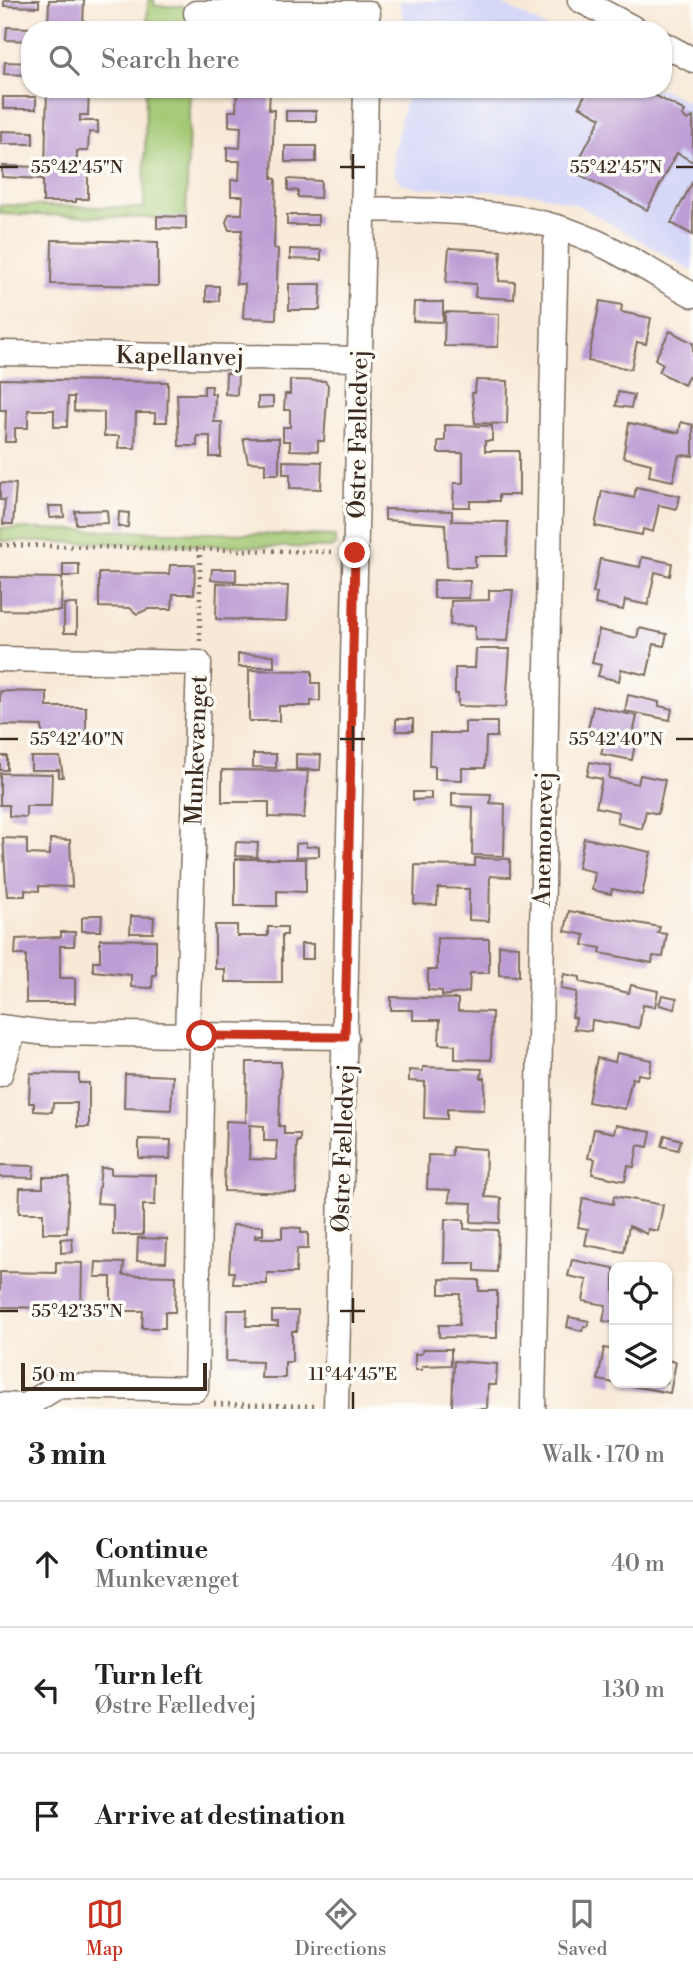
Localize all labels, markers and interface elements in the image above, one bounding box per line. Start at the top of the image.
search box [21,21,672,98]
icon: search [45,41,83,79]
text: Search here [101,44,240,76]
text: 55°42'45"N [31,156,124,179]
text: 55°42'45"N [570,156,663,179]
street label: Kapellanvej [115,341,245,373]
street label: Østre Fælledvej [343,349,375,519]
route end [339,537,370,568]
street label: Munkevænget [179,674,215,826]
text: 55°42'40"N [30,728,125,751]
text: 55°42'40"N [569,728,664,751]
street label: Anemonevej [528,771,560,908]
route start [186,1020,217,1051]
street label: Østre Fælledvej [326,1063,362,1233]
map controls [609,1262,672,1388]
button: locate [609,1262,672,1325]
text: 55°42'35"N [31,1300,123,1323]
button: layers [609,1325,672,1388]
scale bar [21,1360,206,1392]
text: 50 m [32,1363,76,1387]
text: 11°44'45"E [309,1363,397,1386]
text: 3 min [28,1436,106,1474]
text: Walk · 170 m [542,1441,665,1469]
text: Continue [95,1534,208,1566]
icon: ahead [28,1545,66,1583]
text: 40 m [611,1550,665,1578]
text: Munkevænget [95,1566,239,1594]
text: Turn left [95,1660,203,1692]
icon: left [28,1671,66,1709]
text: 130 m [602,1676,665,1704]
text: Østre Fælledvej [95,1692,257,1720]
icon: arrive [28,1797,66,1835]
text: Arrive at destination [95,1800,345,1832]
tab: Map [86,1895,124,1961]
tab: Directions [295,1895,386,1961]
tab: Saved [558,1895,607,1961]

